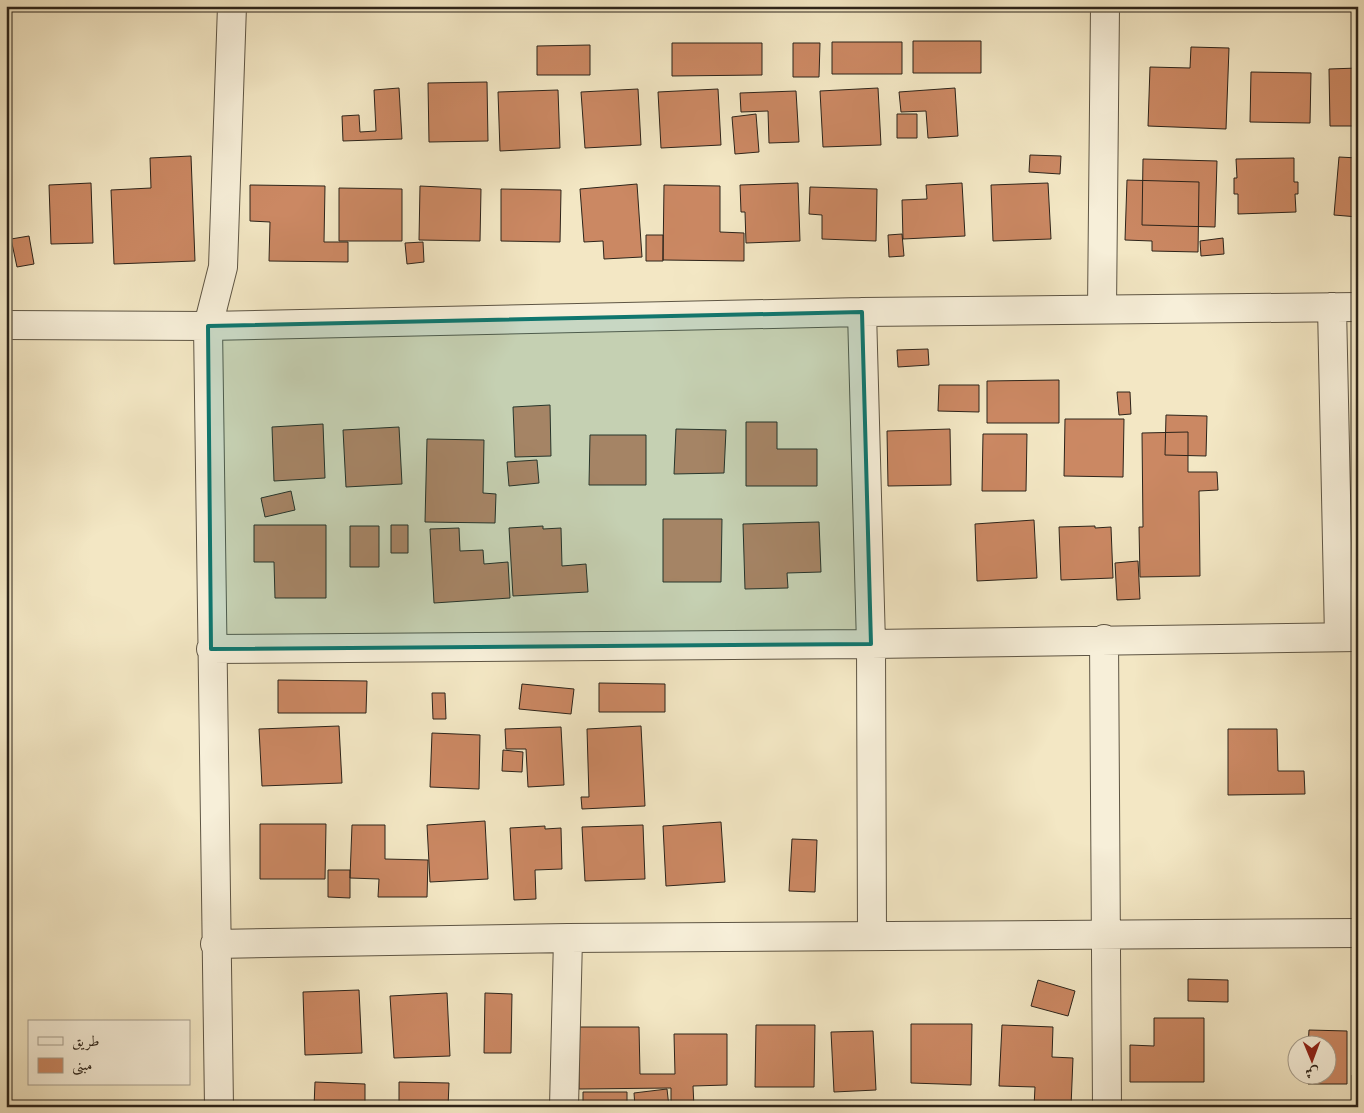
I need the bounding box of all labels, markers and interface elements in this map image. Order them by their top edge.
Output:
legend [28,1020,190,1086]
text: طريق [72,1032,99,1051]
north arrow [1286,1036,1336,1086]
text: مبنى [72,1056,92,1076]
text: ش [1305,1063,1319,1081]

